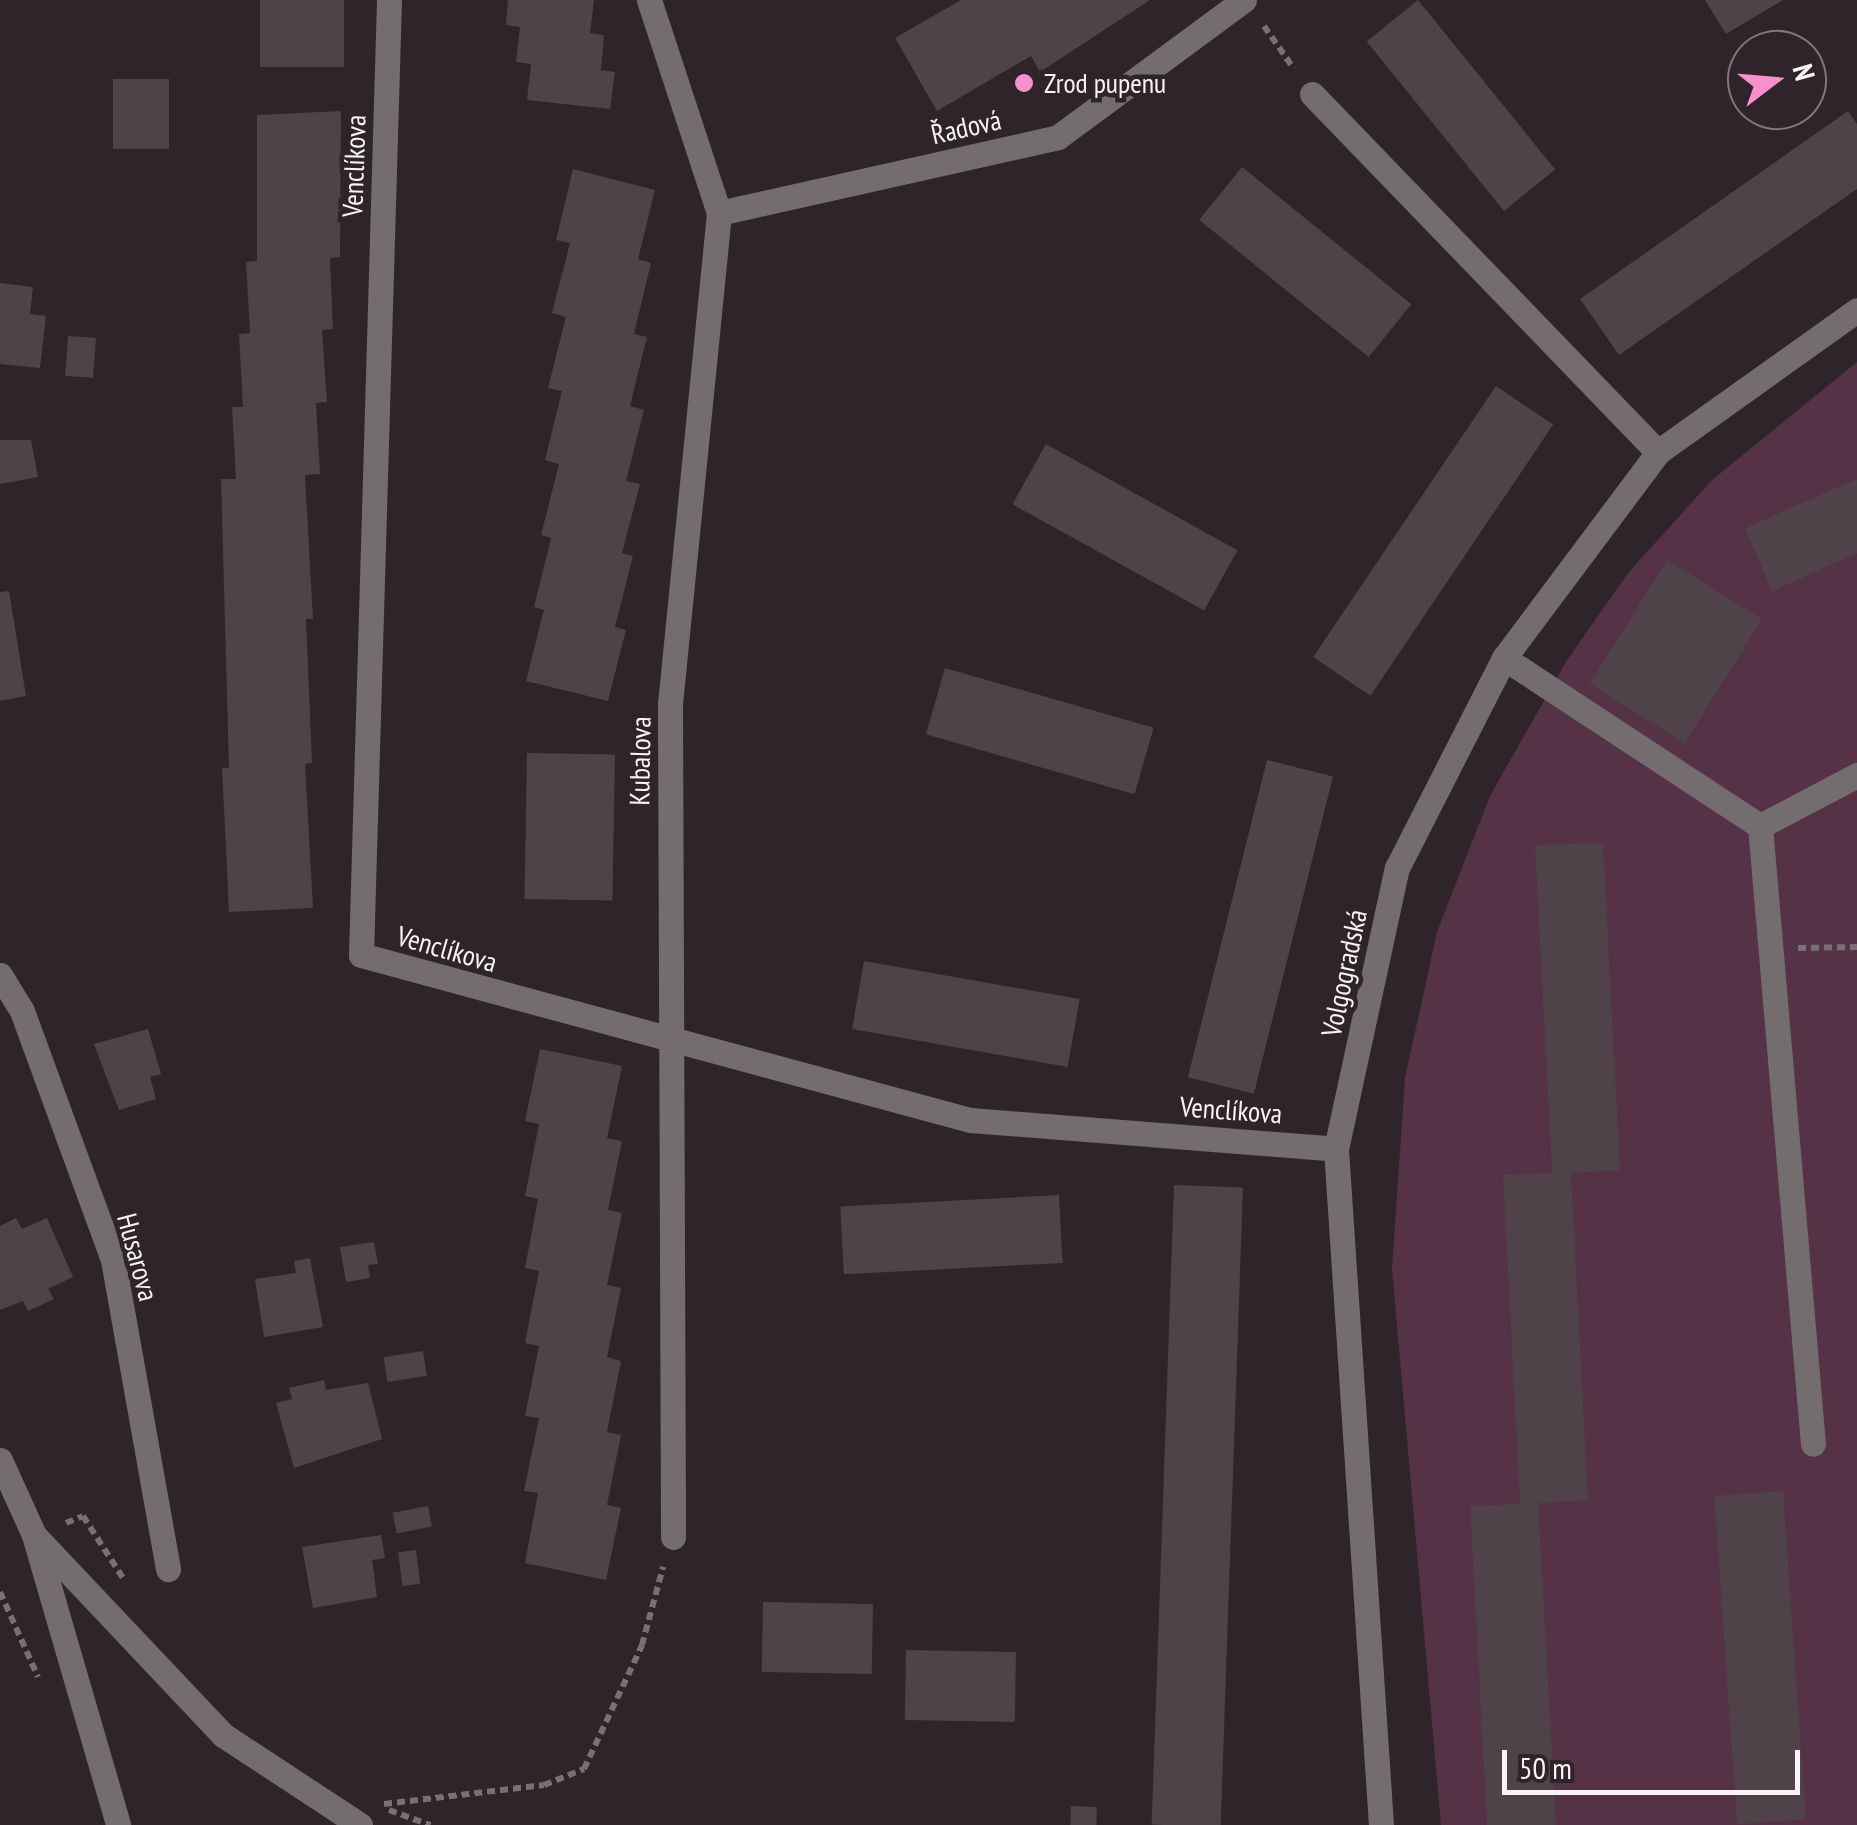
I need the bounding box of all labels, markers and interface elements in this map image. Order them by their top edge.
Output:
north arrow [1727,30,1827,130]
text: N [1785,60,1824,85]
place label: Zrod pupenu [1044,66,1166,100]
marker: Zrod pupenu [1013,72,1035,94]
street label: Řadová [928,103,1004,151]
street label: Venclíkova [335,114,373,218]
street label: Kubalova [622,716,658,806]
street label: Volgogradská [1314,906,1374,1040]
street label: Venclíkova [393,919,501,979]
street label: Venclíkova [1179,1090,1283,1130]
street label: Husarova [110,1209,166,1305]
scale bar [1507,1730,1804,1792]
text: 50 m [1519,1748,1572,1787]

